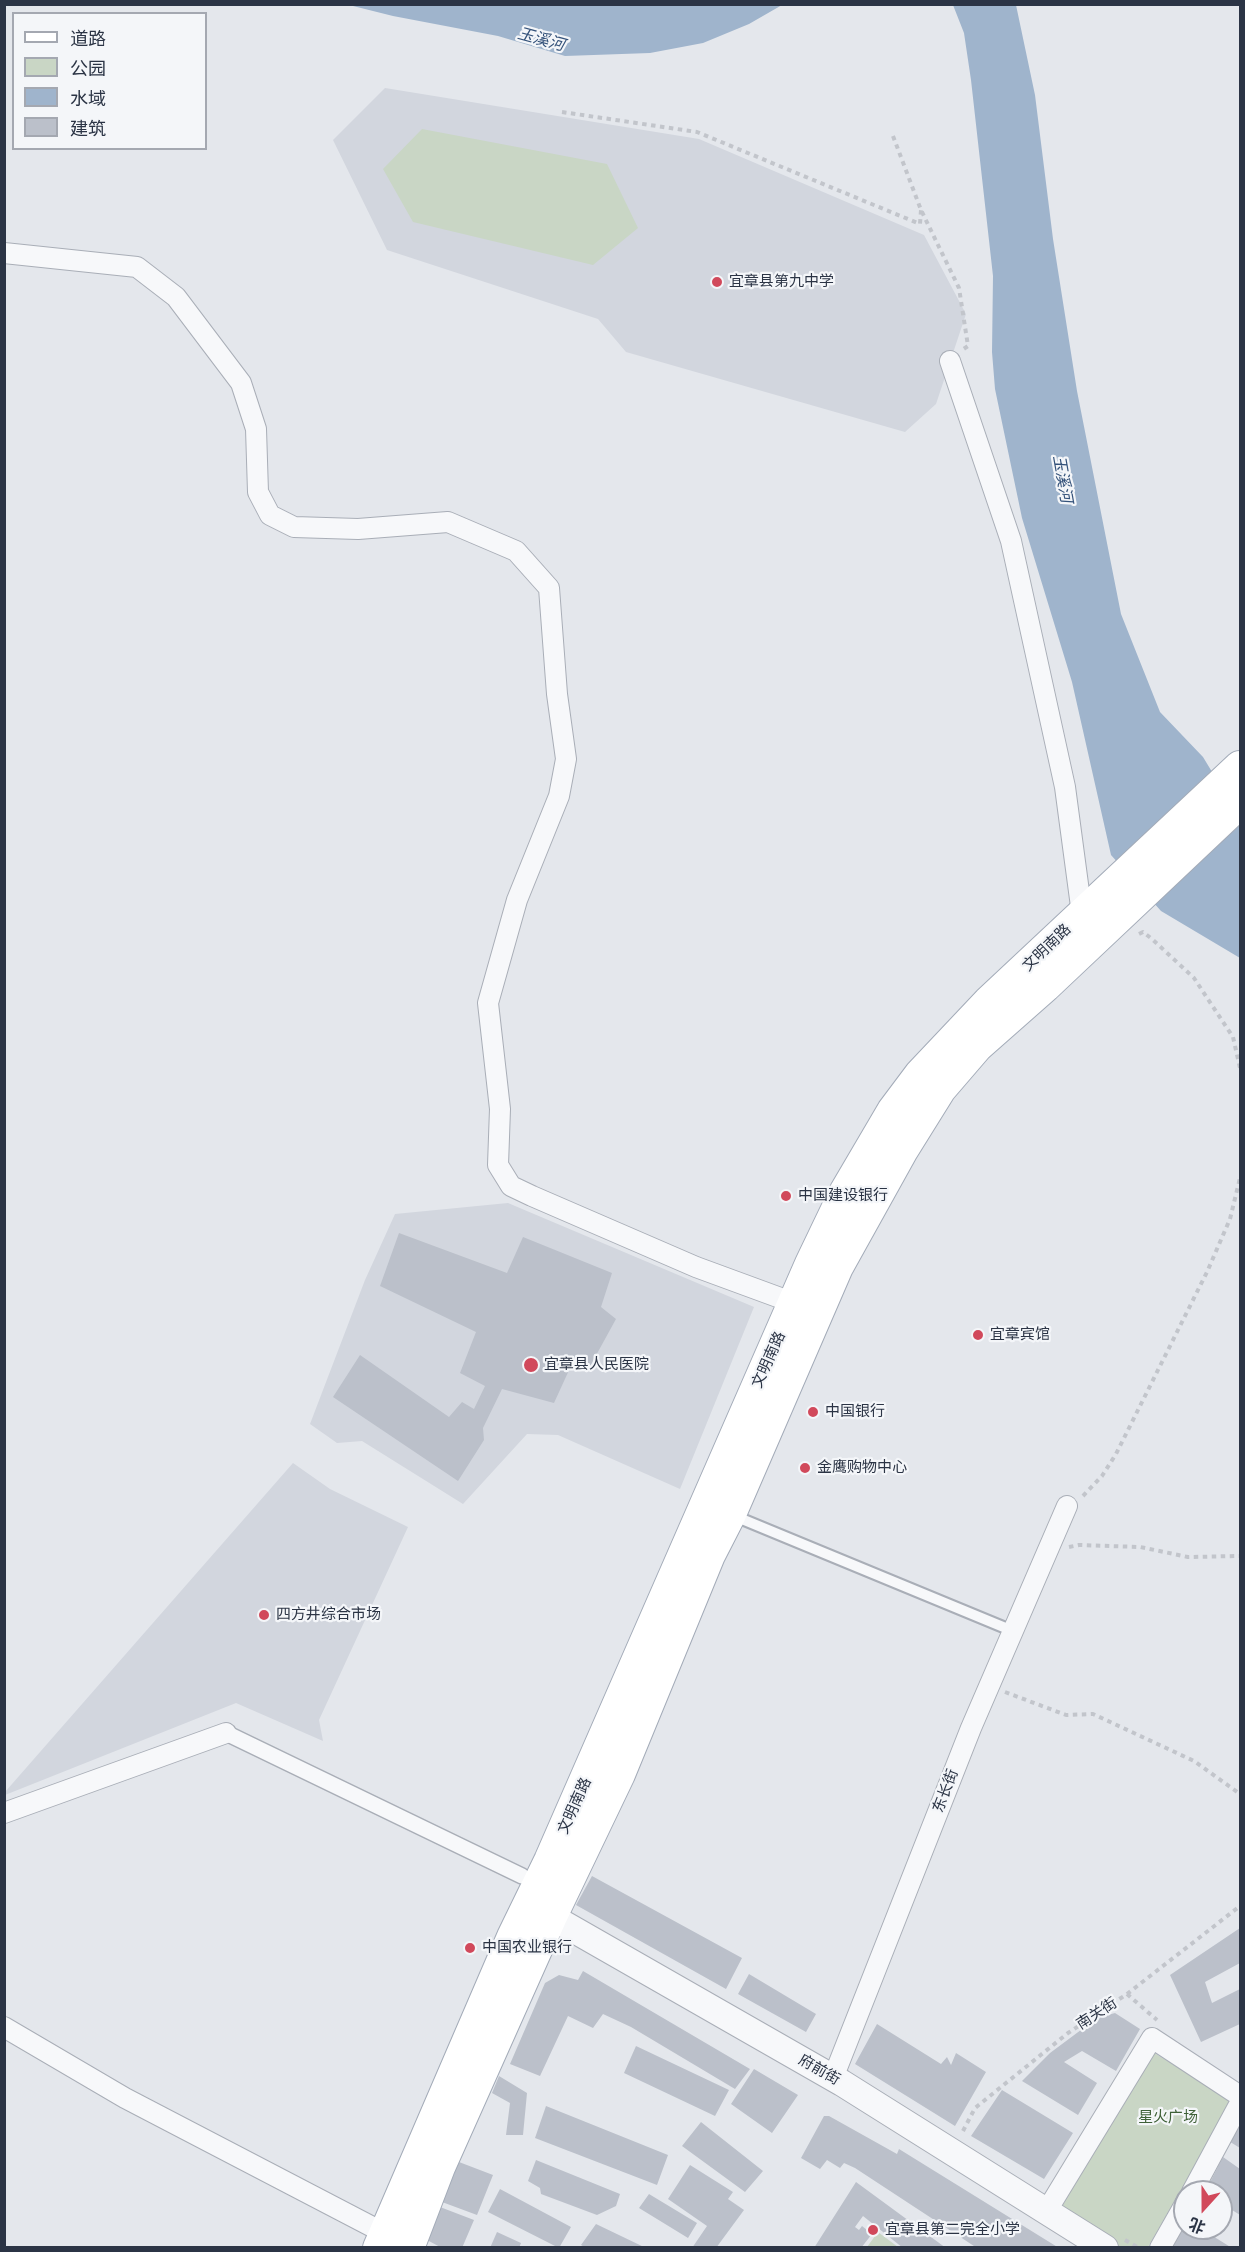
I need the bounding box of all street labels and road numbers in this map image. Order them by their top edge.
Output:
street label: 文明南路 [1019,921,1075,975]
street label: 文明南路 [749,1329,789,1391]
street label: 东长街 [930,1767,962,1815]
street label: 文明南路 [555,1775,595,1837]
street label: 南关街 [1073,1994,1121,2034]
street label: 府前街 [795,2051,843,2089]

